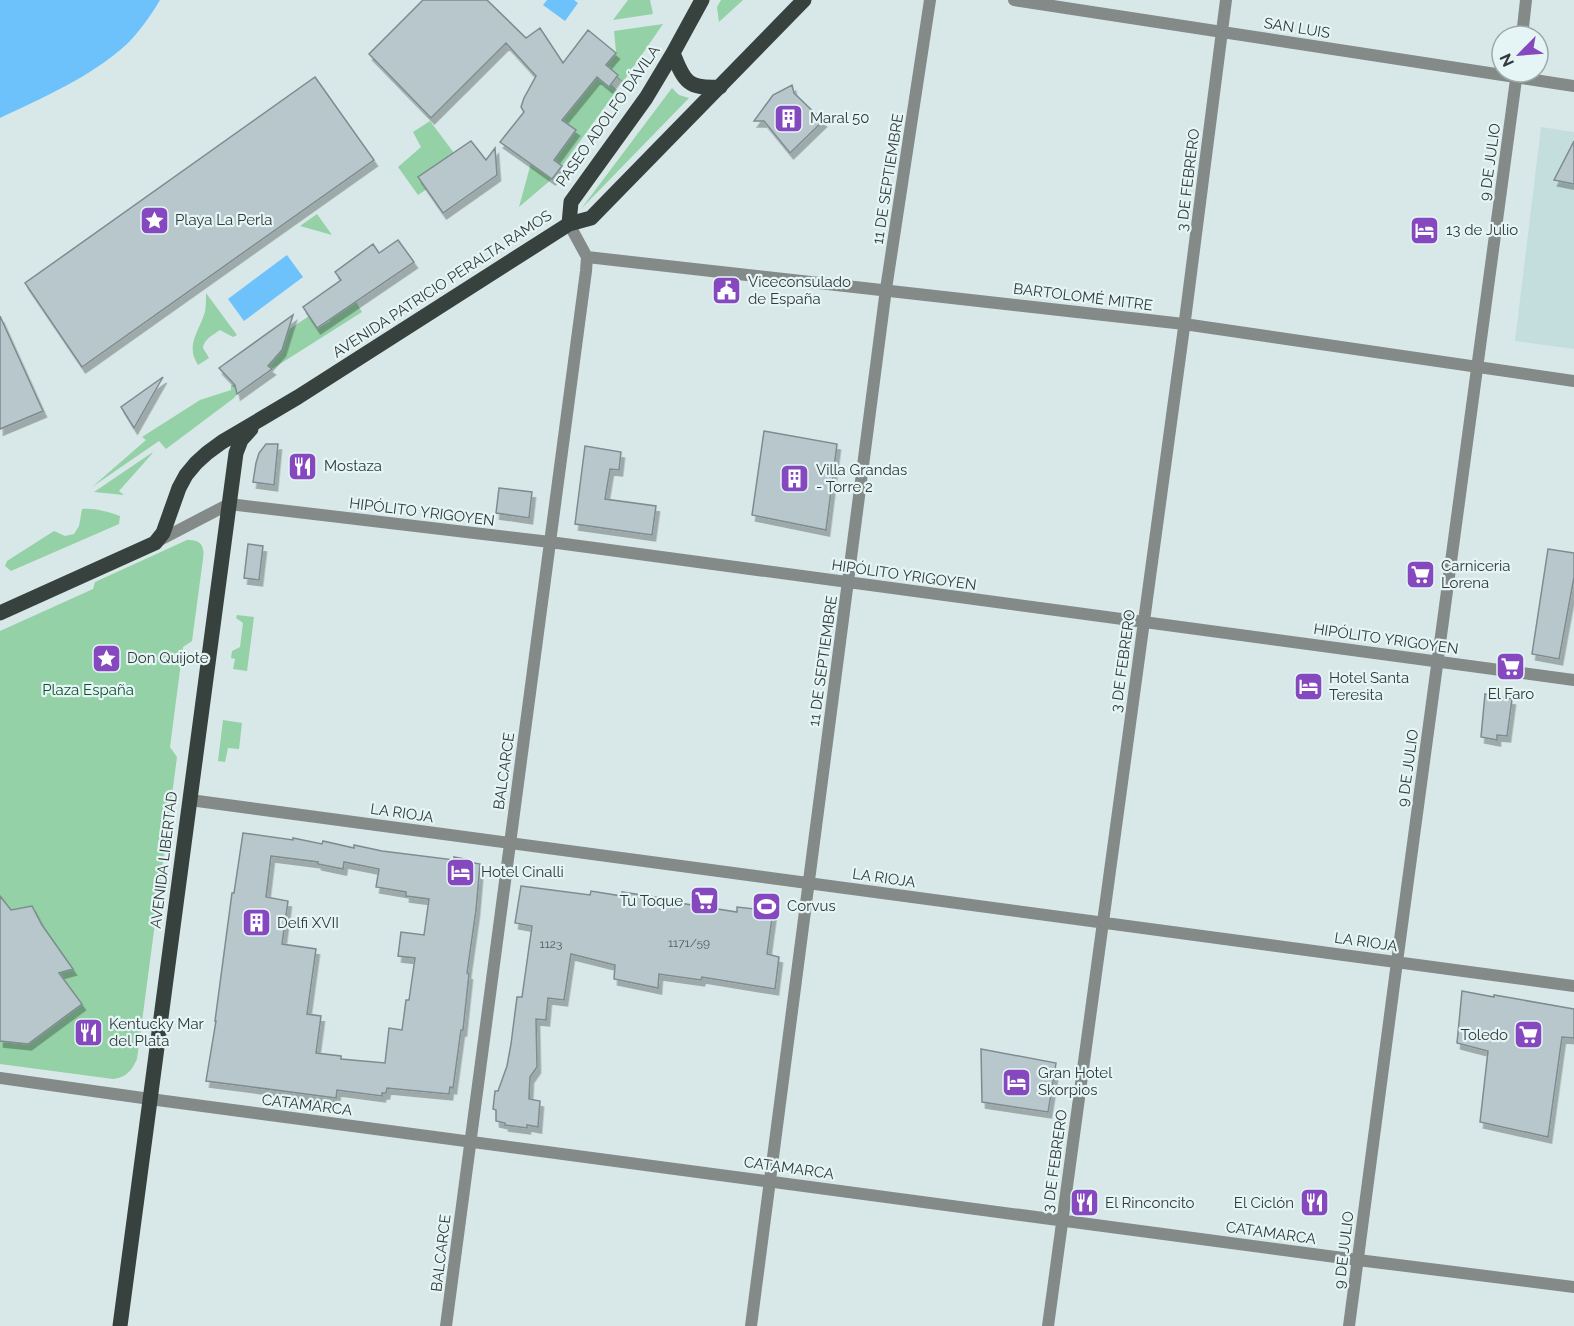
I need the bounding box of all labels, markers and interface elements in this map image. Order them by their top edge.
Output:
street label: SAN LUIS [1263,14,1331,42]
north arrow [1490,24,1550,84]
street label: PASEO ADOLFO DÁVILA [552,42,664,190]
text: N [1496,51,1518,70]
building icon: Maral 50 [773,102,805,134]
place label: Maral 50 [810,109,869,127]
street label: 11 DE SEPTIEMBRE [869,112,907,246]
street label: 9 DE JULIO [1476,122,1504,202]
street label: 3 DE FEBRERO [1173,128,1203,232]
place icon: Playa La Perla [138,204,170,236]
street label: AVENIDA PATRICIO PERALTA RAMOS [329,206,555,362]
place label: Playa La Perla [175,211,273,229]
hotel icon: 13 de Julio [1409,214,1441,246]
place label: 13 de Julio [1446,221,1518,239]
place label: Viceconsulado de España [748,273,851,308]
public building icon: Viceconsulado de España [711,275,743,307]
street label: BARTOLOMÉ MITRE [1012,280,1154,314]
restaurant icon: Mostaza [287,450,319,482]
place label: Mostaza [324,457,382,475]
place label: Villa Grandas - Torre 2 [816,461,907,496]
building icon: Villa Grandas - Torre 2 [779,463,811,495]
street label: HIPÓLITO YRIGOYEN [348,494,496,530]
street label: HIPÓLITO YRIGOYEN [830,556,978,594]
place label: Carniceria Lorena [1441,557,1510,592]
supermarket icon: Carniceria Lorena [1404,559,1436,591]
street label: 11 DE SEPTIEMBRE [805,594,841,728]
street label: 3 DE FEBRERO [1107,609,1139,713]
street label: HIPÓLITO YRIGOYEN [1312,620,1460,658]
place icon: Don Quijote [90,642,122,674]
place label: Don Quijote [127,649,209,667]
supermarket icon: El Faro [1495,651,1527,683]
place label: Hotel Santa Teresita [1329,669,1409,704]
hotel icon: Hotel Santa Teresita [1292,671,1324,703]
park label: Plaza España [42,681,134,699]
place label: El Faro [1488,685,1534,703]
street label: 9 DE JULIO [1394,728,1422,808]
street label: BALCARCE [490,731,518,811]
street label: AVENIDA LIBERTAD [147,790,181,930]
street label: LA RIOJA [369,800,435,826]
hotel icon: Hotel Cinalli [444,856,476,888]
place label: Hotel Cinalli [481,863,564,881]
street label: LA RIOJA [851,865,917,891]
supermarket icon: Tu Toque [688,885,720,917]
sports icon: Corvus [750,890,782,922]
place label: Tu Toque [619,892,683,910]
place label: Corvus [787,897,836,915]
building icon: Delfi XVII [240,907,272,939]
place label: Delfi XVII [277,914,339,932]
street label: LA RIOJA [1333,929,1399,955]
house number: 1171/59 [668,936,710,950]
house number: 1123 [540,937,562,951]
place label: Kentucky Mar del Plata [109,1015,205,1050]
restaurant icon: Kentucky Mar del Plata [72,1017,104,1049]
supermarket icon: Toledo [1513,1019,1545,1051]
place label: Toledo [1460,1026,1508,1044]
place label: Gran Hotel Skorpios [1038,1064,1113,1099]
hotel icon: Gran Hotel Skorpios [1001,1066,1033,1098]
street label: CATAMARCA [261,1091,353,1119]
street label: 3 DE FEBRERO [1039,1109,1071,1213]
street label: CATAMARCA [743,1153,835,1183]
restaurant icon: El Rinconcito [1068,1187,1100,1219]
restaurant icon: El Ciclón [1299,1187,1331,1219]
place label: El Rinconcito [1105,1194,1195,1212]
place label: El Ciclón [1234,1194,1294,1212]
street label: 9 DE JULIO [1330,1210,1358,1290]
street label: BALCARCE [427,1213,455,1293]
street label: CATAMARCA [1225,1218,1317,1248]

